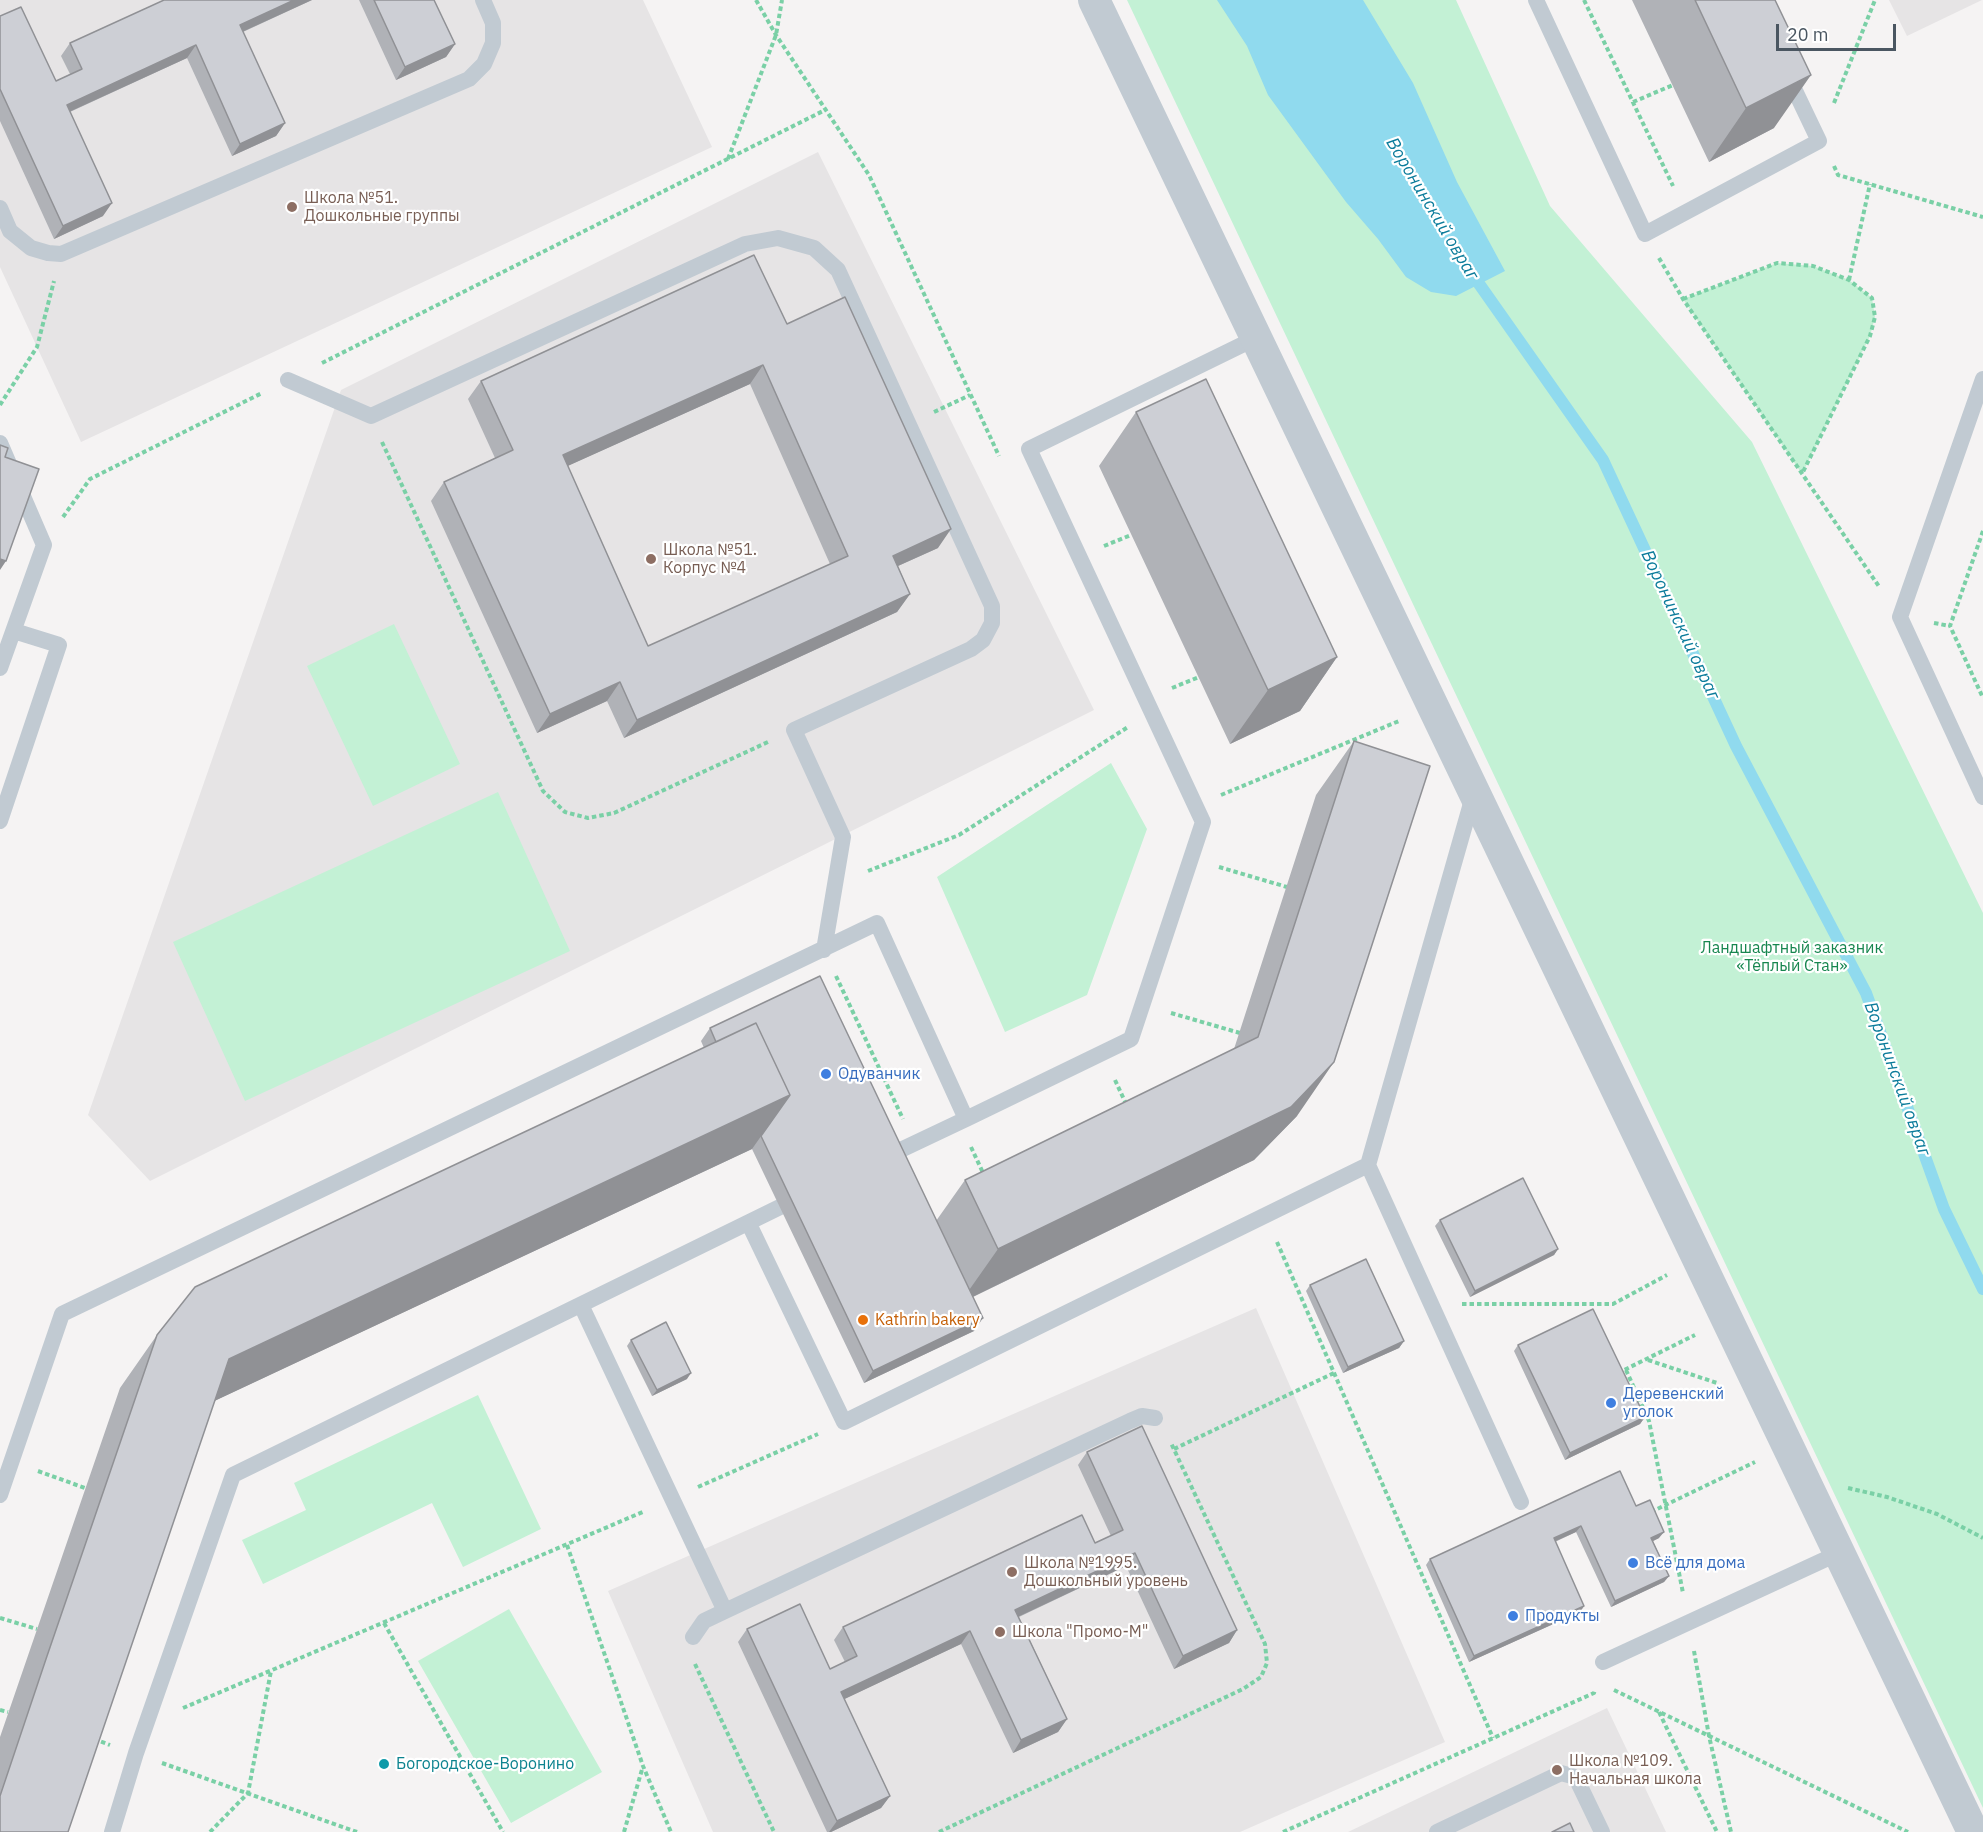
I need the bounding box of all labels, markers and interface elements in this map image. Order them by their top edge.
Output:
scale bar [1779,12,1899,50]
text: 20 m [1787,23,1829,46]
water label: Воронинский овраг [1381,134,1483,284]
place label: Школа №51. Дошкольные группы [304,188,460,226]
marker: Школа №51. Дошкольные группы [285,200,299,214]
place label: Школа №51. Корпус №4 [663,540,757,578]
water label: Воронинский овраг [1636,547,1724,703]
marker: Школа №51. Корпус №4 [644,552,658,566]
park label: Ландшафтный заказник «Тёплый Стан» [1701,938,1883,976]
water label: Воронинский овраг [1859,999,1935,1159]
place label: Одуванчик [838,1064,920,1084]
marker: Одуванчик [819,1067,833,1081]
place label: Kathrin bakery [875,1310,980,1330]
marker: Kathrin bakery [856,1313,870,1327]
place label: Деревенский уголок [1623,1384,1724,1422]
marker: Деревенский уголок [1604,1396,1618,1410]
place label: Школа №1995. Дошкольный уровень [1024,1553,1188,1591]
place label: Всё для дома [1645,1553,1745,1573]
marker: Всё для дома [1626,1556,1640,1570]
marker: Школа №1995. Дошкольный уровень [1005,1565,1019,1579]
place label: Продукты [1525,1606,1600,1626]
marker: Продукты [1506,1609,1520,1623]
place label: Школа "Промо-М" [1012,1622,1148,1642]
marker: Школа "Промо-М" [993,1625,1007,1639]
place label: Школа №109. Начальная школа [1569,1751,1701,1789]
place label: Богородское-Воронино [396,1754,574,1774]
marker: Богородское-Воронино [377,1757,391,1771]
marker: Школа №109. Начальная школа [1550,1763,1564,1777]

